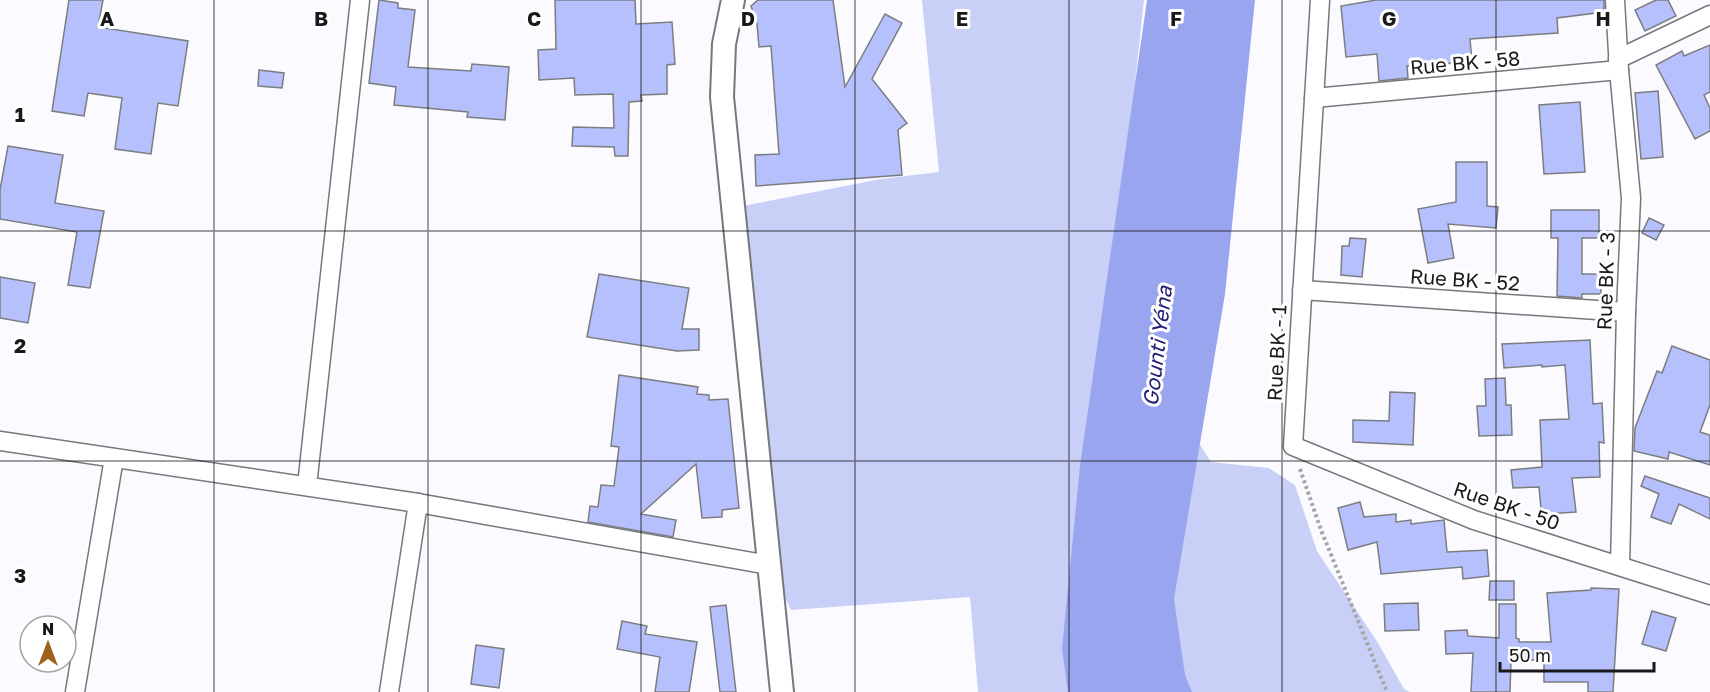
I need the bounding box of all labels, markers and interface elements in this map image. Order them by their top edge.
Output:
text: A [100,6,114,30]
text: B [314,6,328,30]
text: C [527,6,541,30]
text: D [741,6,755,30]
text: E [956,6,968,30]
text: F [1170,6,1182,30]
text: G [1382,6,1396,30]
text: H [1595,6,1611,30]
street label: Rue BK - 58 [1409,45,1521,79]
text: 1 [15,102,25,126]
street label: Rue BK - 3 [1591,231,1619,331]
street label: Rue BK - 52 [1409,263,1521,295]
water label: Gounti Yéna [1137,283,1177,408]
street label: Rue BK - 1 [1261,304,1291,402]
text: 2 [14,333,26,357]
street label: Rue BK - 50 [1451,476,1563,534]
text: 3 [14,563,26,587]
north arrow [18,614,78,674]
text: N [42,619,54,639]
scale bar [1500,635,1654,673]
text: 50 m [1509,644,1551,666]

